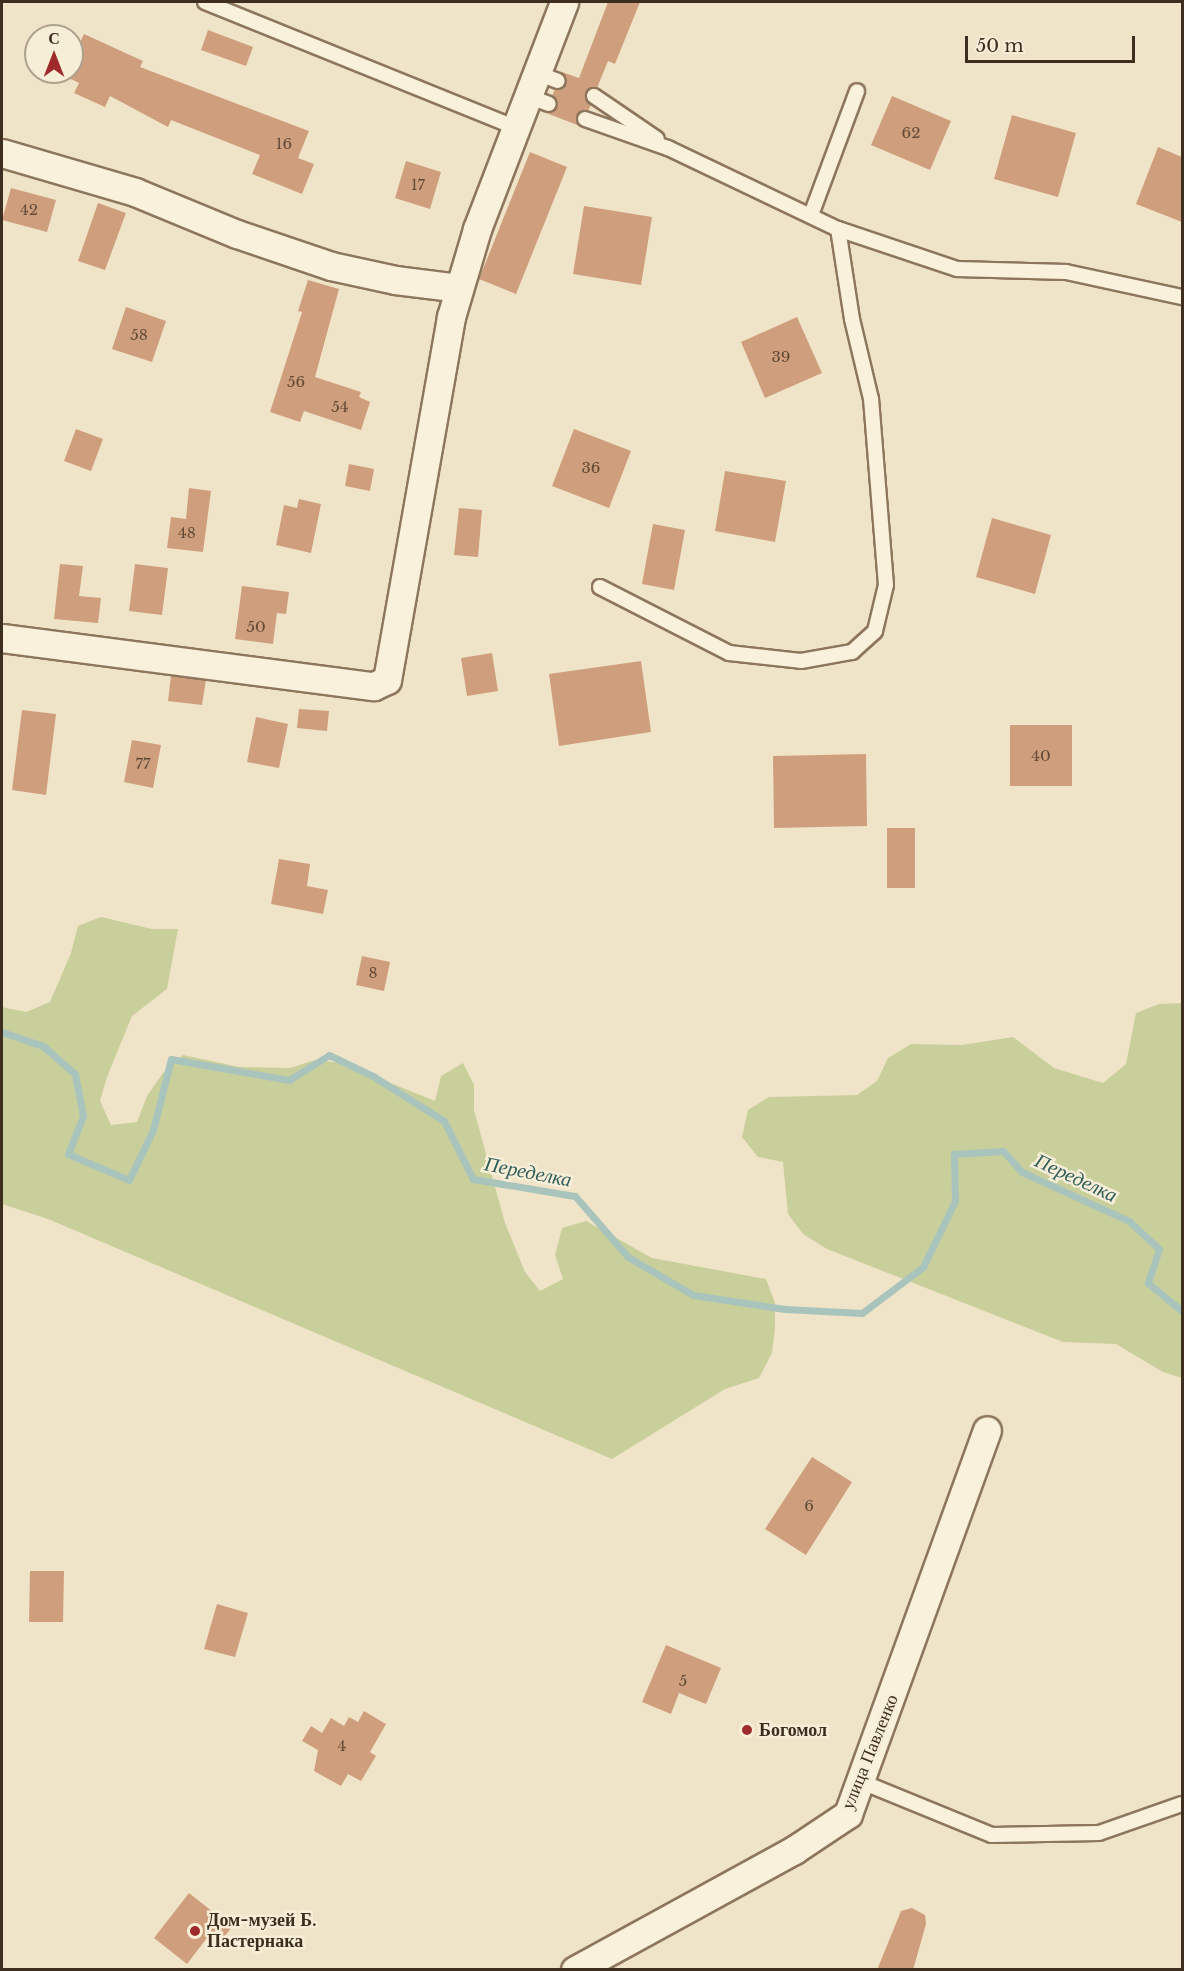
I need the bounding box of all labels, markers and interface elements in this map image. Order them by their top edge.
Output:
north arrow [24,24,84,84]
scale bar [968,24,1138,62]
text: С [48,28,60,48]
text: 50 m [976,35,1024,57]
house number: 62 [902,124,920,142]
house number: 16 [276,135,292,153]
house number: 17 [411,176,425,194]
house number: 42 [20,201,38,219]
house number: 58 [130,326,148,344]
house number: 39 [772,348,790,366]
house number: 56 [287,373,305,391]
house number: 54 [331,398,349,416]
house number: 36 [582,459,600,477]
house number: 48 [178,524,196,542]
house number: 50 [246,618,266,636]
house number: 40 [1031,747,1051,765]
house number: 77 [135,755,151,773]
house number: 8 [368,964,378,982]
water label: Переделка [1031,1149,1121,1207]
water label: Переделка [483,1152,573,1192]
house number: 6 [804,1497,814,1515]
house number: 5 [679,1672,687,1690]
street label: улица Павленко [837,1691,903,1813]
place label: Богомол [759,1719,827,1741]
marker: Богомол [740,1723,754,1737]
house number: 4 [338,1737,346,1755]
place label: Дом-музей Б. Пастернака [207,1910,317,1952]
marker: Дом-музей Б. Пастернака [188,1924,202,1938]

